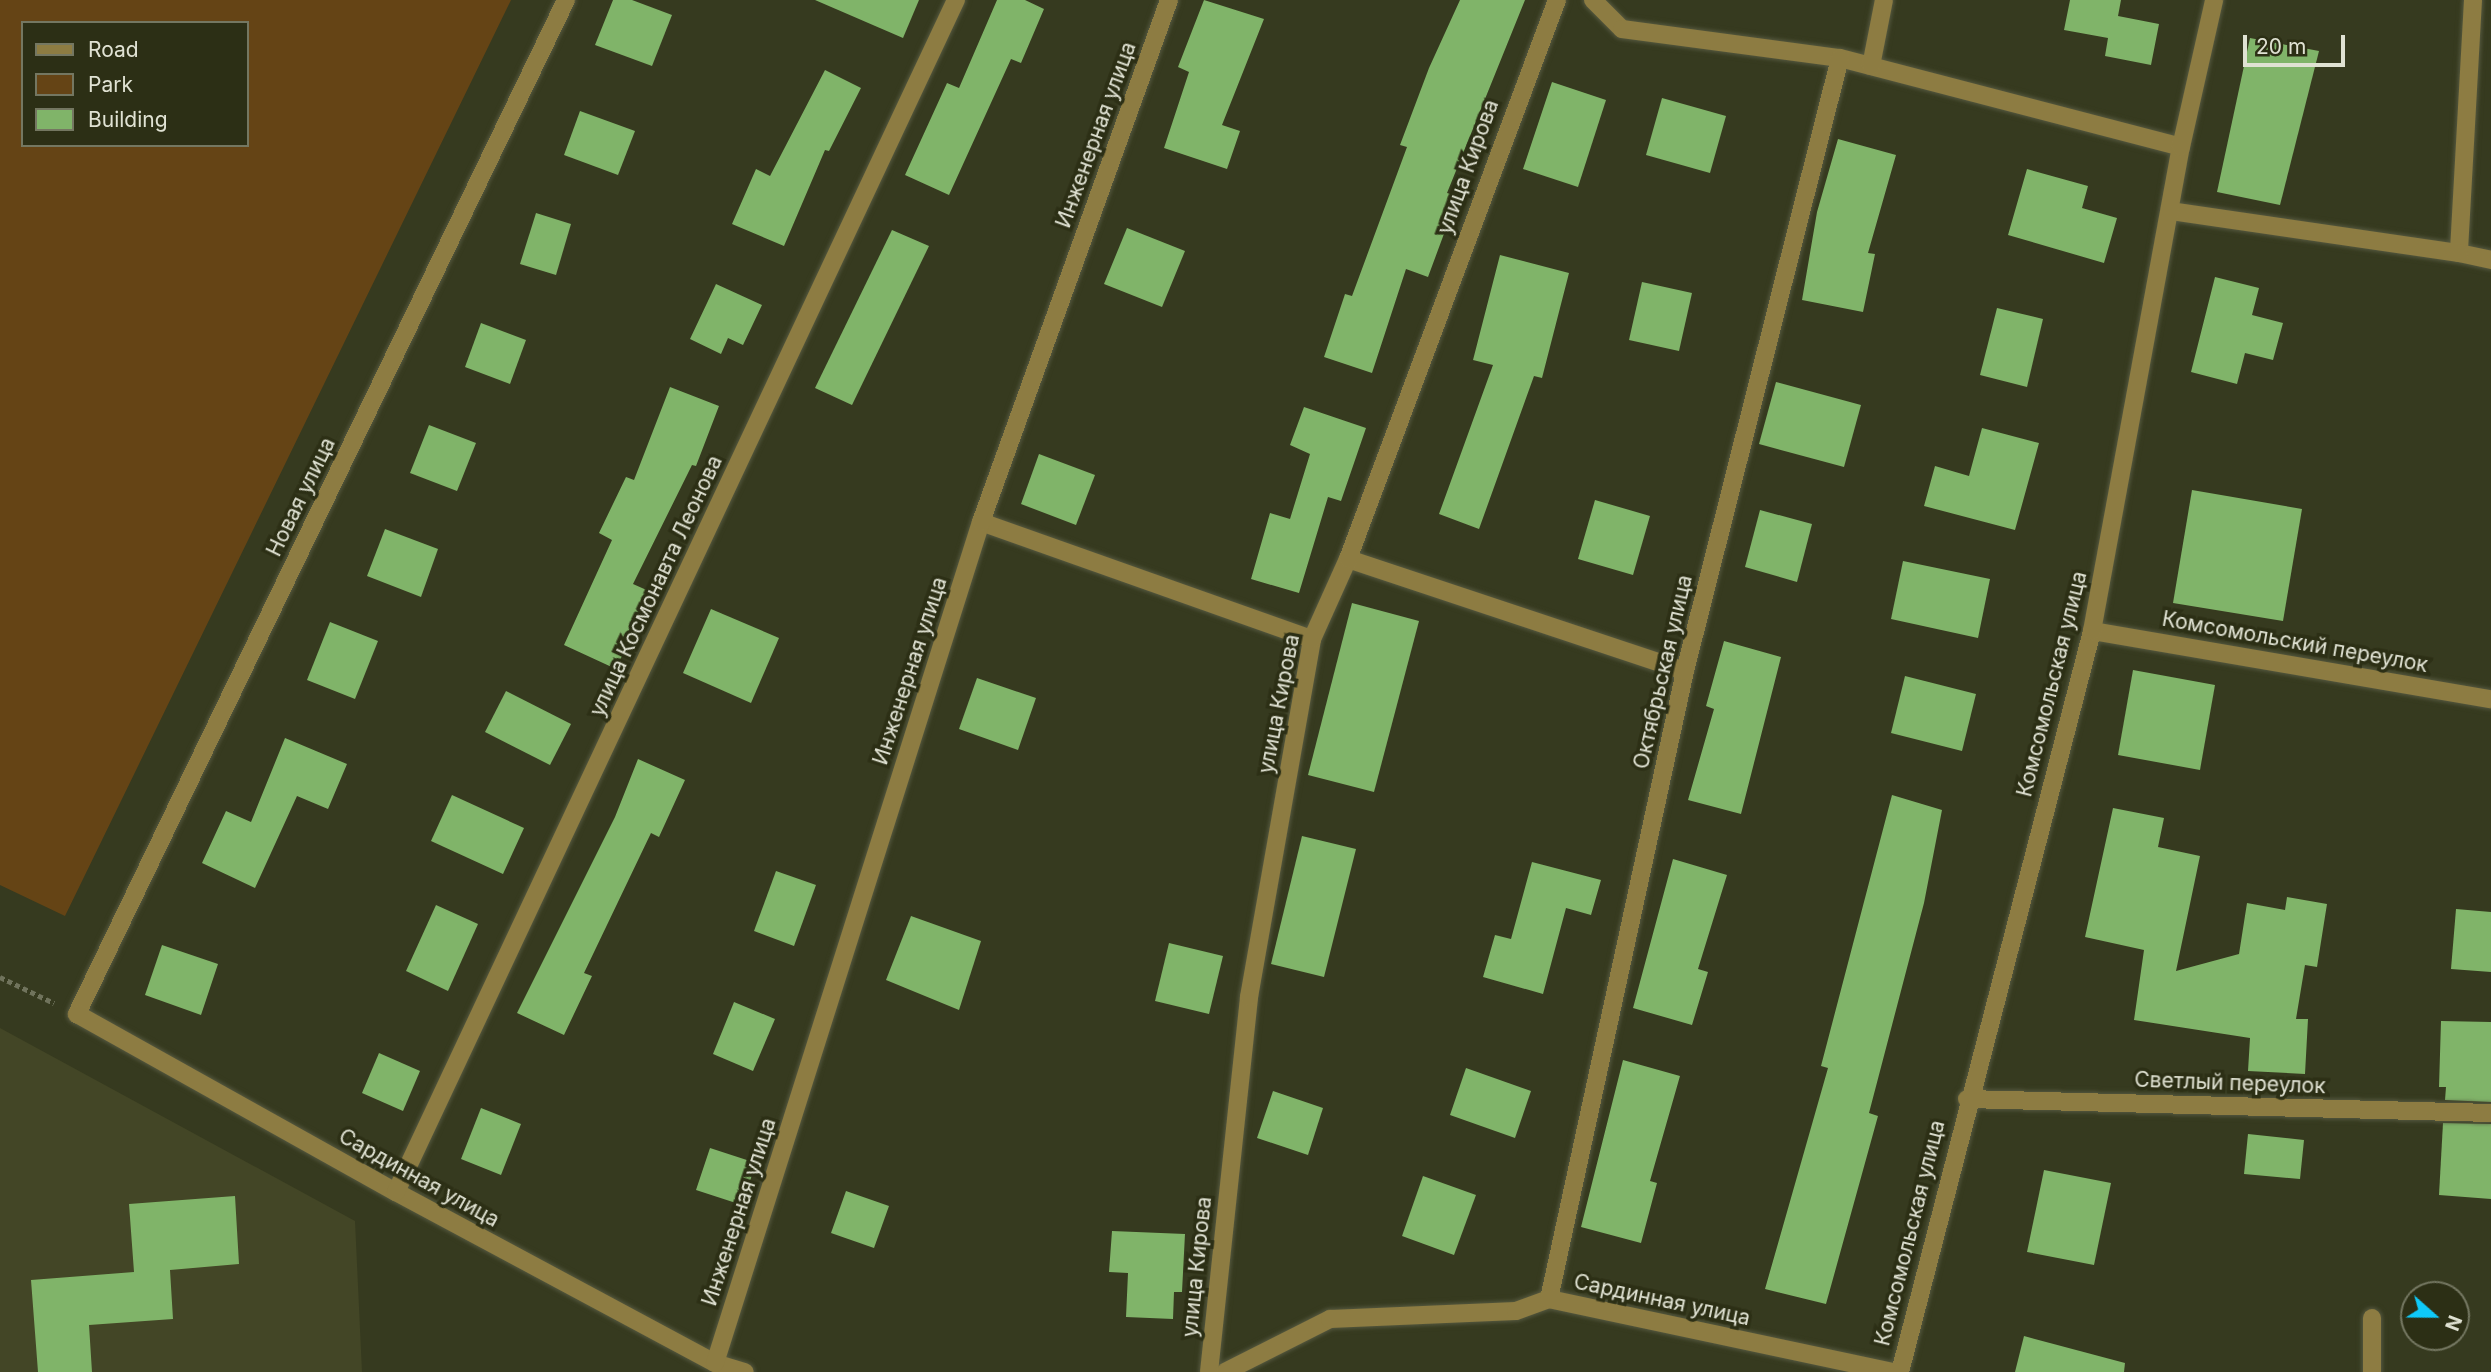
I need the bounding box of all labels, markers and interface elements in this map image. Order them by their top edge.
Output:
legend [21,21,248,147]
scale bar [2246,21,2348,65]
text: 20 m [2256,34,2306,59]
text: Road [88,37,139,62]
street label: Инженерная улица [1051,39,1141,231]
text: Park [88,72,133,97]
street label: улица Кирова [1432,96,1504,238]
text: Building [88,107,168,132]
street label: Новая улица [261,433,341,561]
street label: улица Космонавта Леонова [584,452,728,720]
street label: Комсомольская улица [2012,569,2092,799]
street label: Октябрьская улица [1628,573,1698,771]
street label: Инженерная улица [868,574,952,768]
street label: Комсомольский переулок [2160,606,2430,678]
street label: улица Кирова [1253,632,1305,776]
street label: Светлый переулок [2134,1067,2326,1099]
street label: Инженерная улица [697,1115,781,1309]
street label: Комсомольская улица [1870,1118,1950,1348]
street label: Сардинная улица [334,1123,504,1233]
street label: улица Кирова [1177,1195,1217,1339]
street label: Сардинная улица [1572,1269,1752,1331]
north arrow [2400,1281,2470,1351]
text: N [2440,1312,2467,1334]

